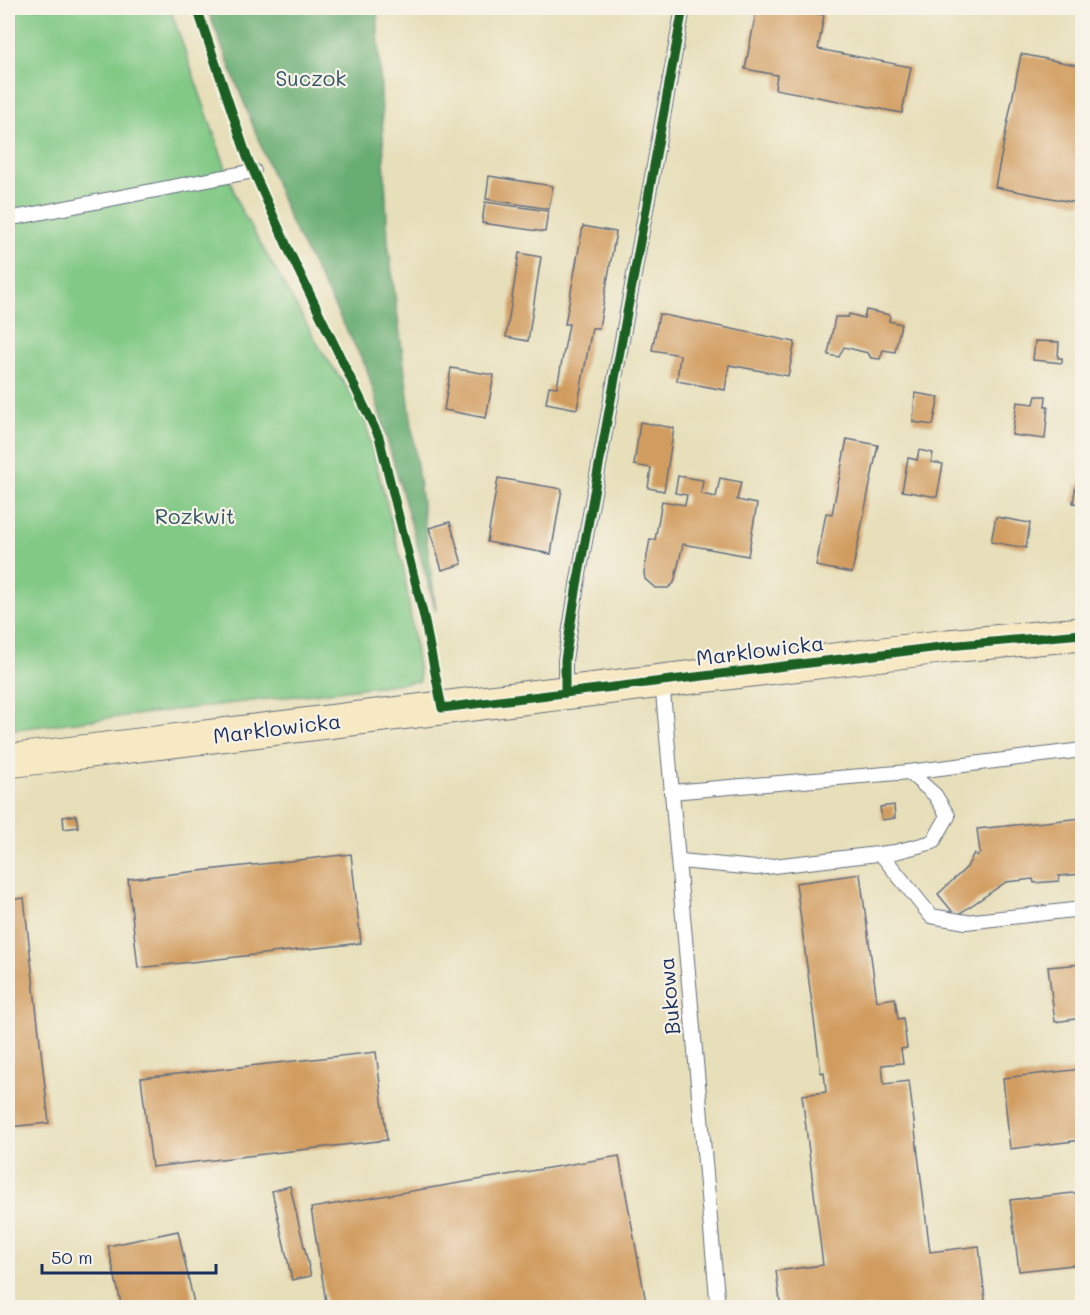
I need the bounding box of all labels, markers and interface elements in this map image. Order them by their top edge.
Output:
park label: Suczok [276,64,346,91]
park label: Rozkwit [155,502,235,529]
street label: Marklowicka [694,628,825,671]
street label: Marklowicka [211,706,342,749]
street label: Bukowa [652,956,685,1036]
scale bar [42,1237,216,1275]
text: 50 m [51,1245,93,1269]

